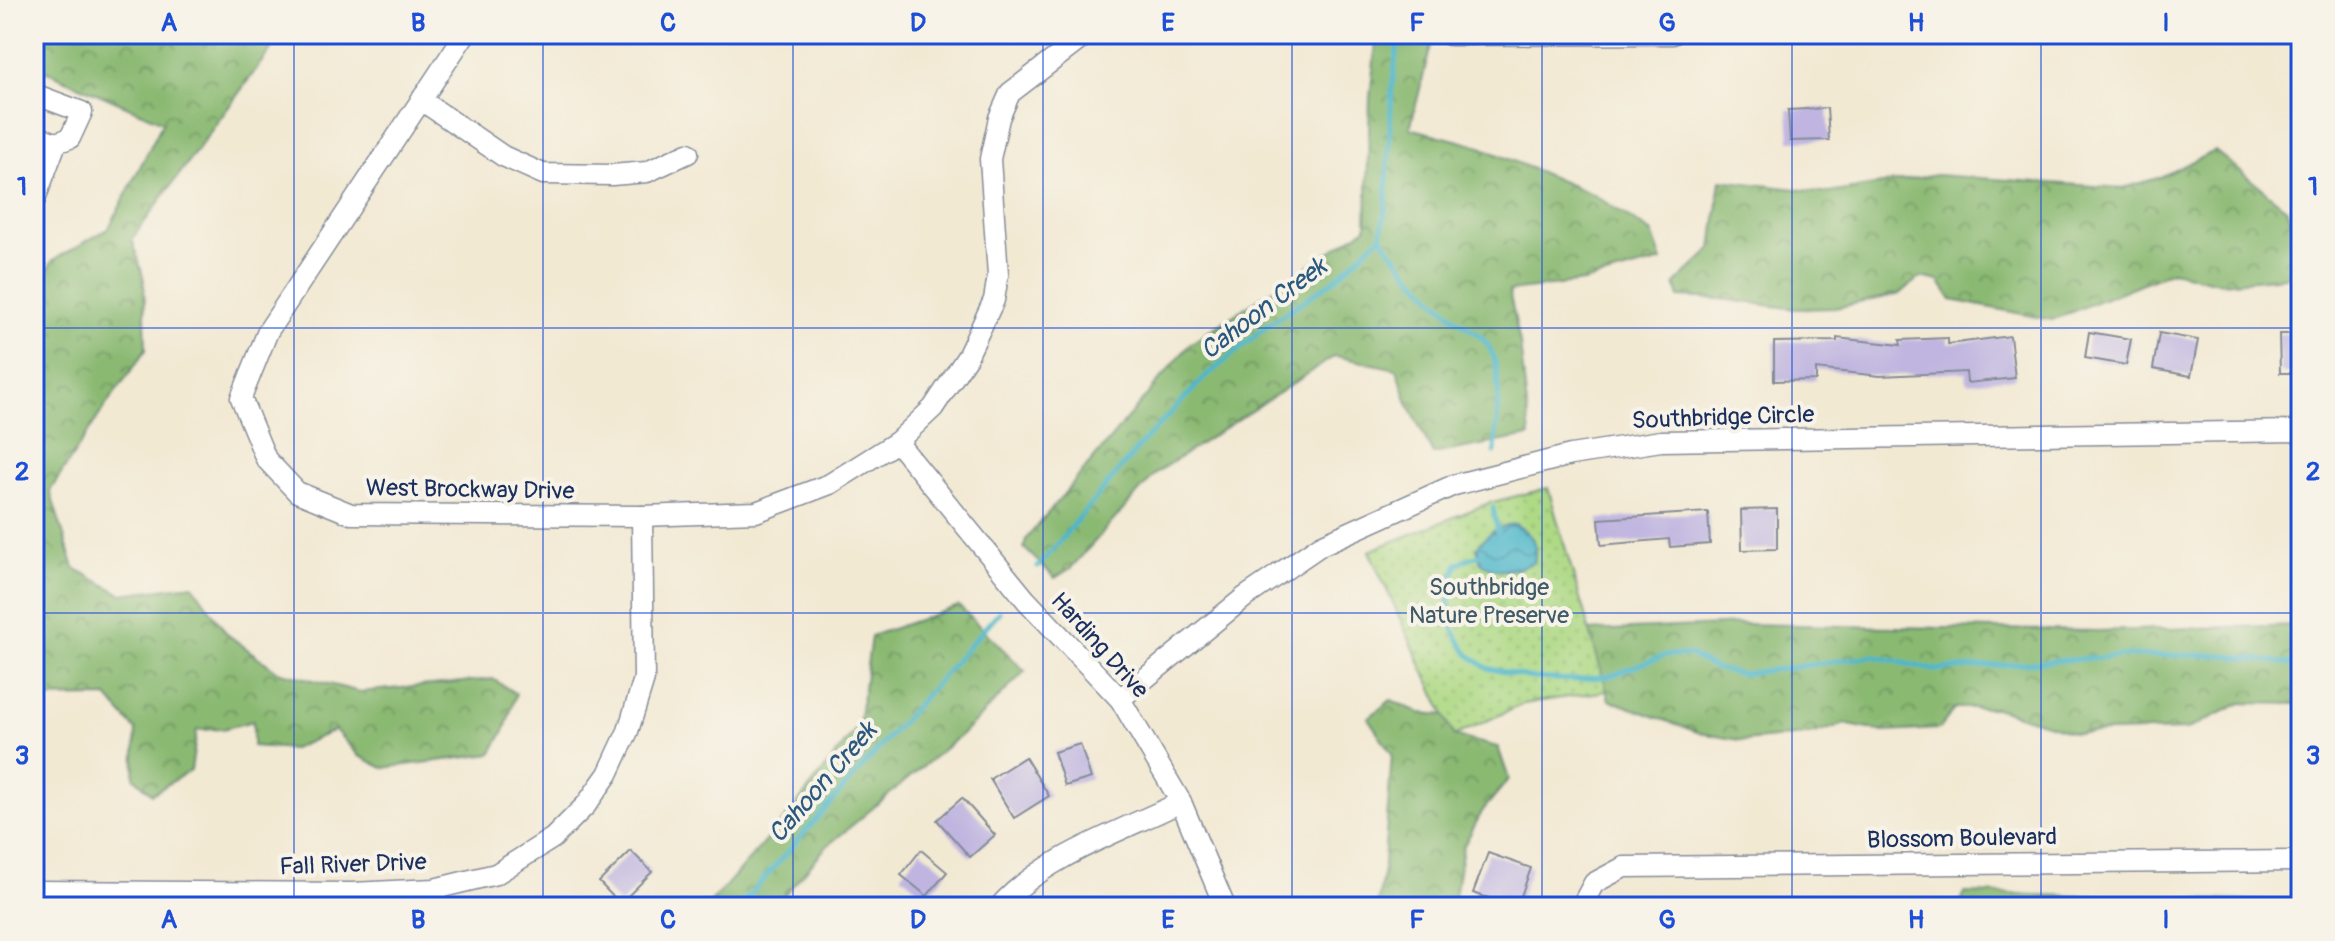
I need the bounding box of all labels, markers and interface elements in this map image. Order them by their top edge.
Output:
text: A [161,7,178,39]
text: B [411,7,425,39]
text: C [660,7,676,39]
text: D [910,7,926,39]
text: E [1161,7,1175,39]
text: F [1409,7,1425,39]
text: G [1658,7,1676,39]
text: H [1908,7,1924,39]
text: I [2162,7,2170,39]
text: 1 [17,171,27,203]
text: 1 [2308,171,2318,203]
water label: Cahoon Creek [1194,250,1335,367]
street label: Southbridge Circle [1631,400,1815,435]
text: 2 [15,456,29,488]
text: 2 [2306,456,2320,488]
street label: West Brockway Drive [365,473,575,506]
park label: Southbridge Nature Preserve [1409,573,1569,630]
street label: Harding Drive [1045,586,1155,704]
water label: Cahoon Creek [762,714,885,850]
text: 3 [15,740,29,772]
text: 3 [2306,740,2320,772]
street label: Blossom Boulevard [1867,822,2057,855]
street label: Fall River Drive [279,847,427,882]
text: A [161,904,178,936]
text: B [411,904,425,936]
text: C [660,904,676,936]
text: D [910,904,926,936]
text: E [1161,904,1175,936]
text: F [1409,904,1425,936]
text: G [1658,904,1676,936]
text: H [1908,904,1924,936]
text: I [2162,904,2170,936]

